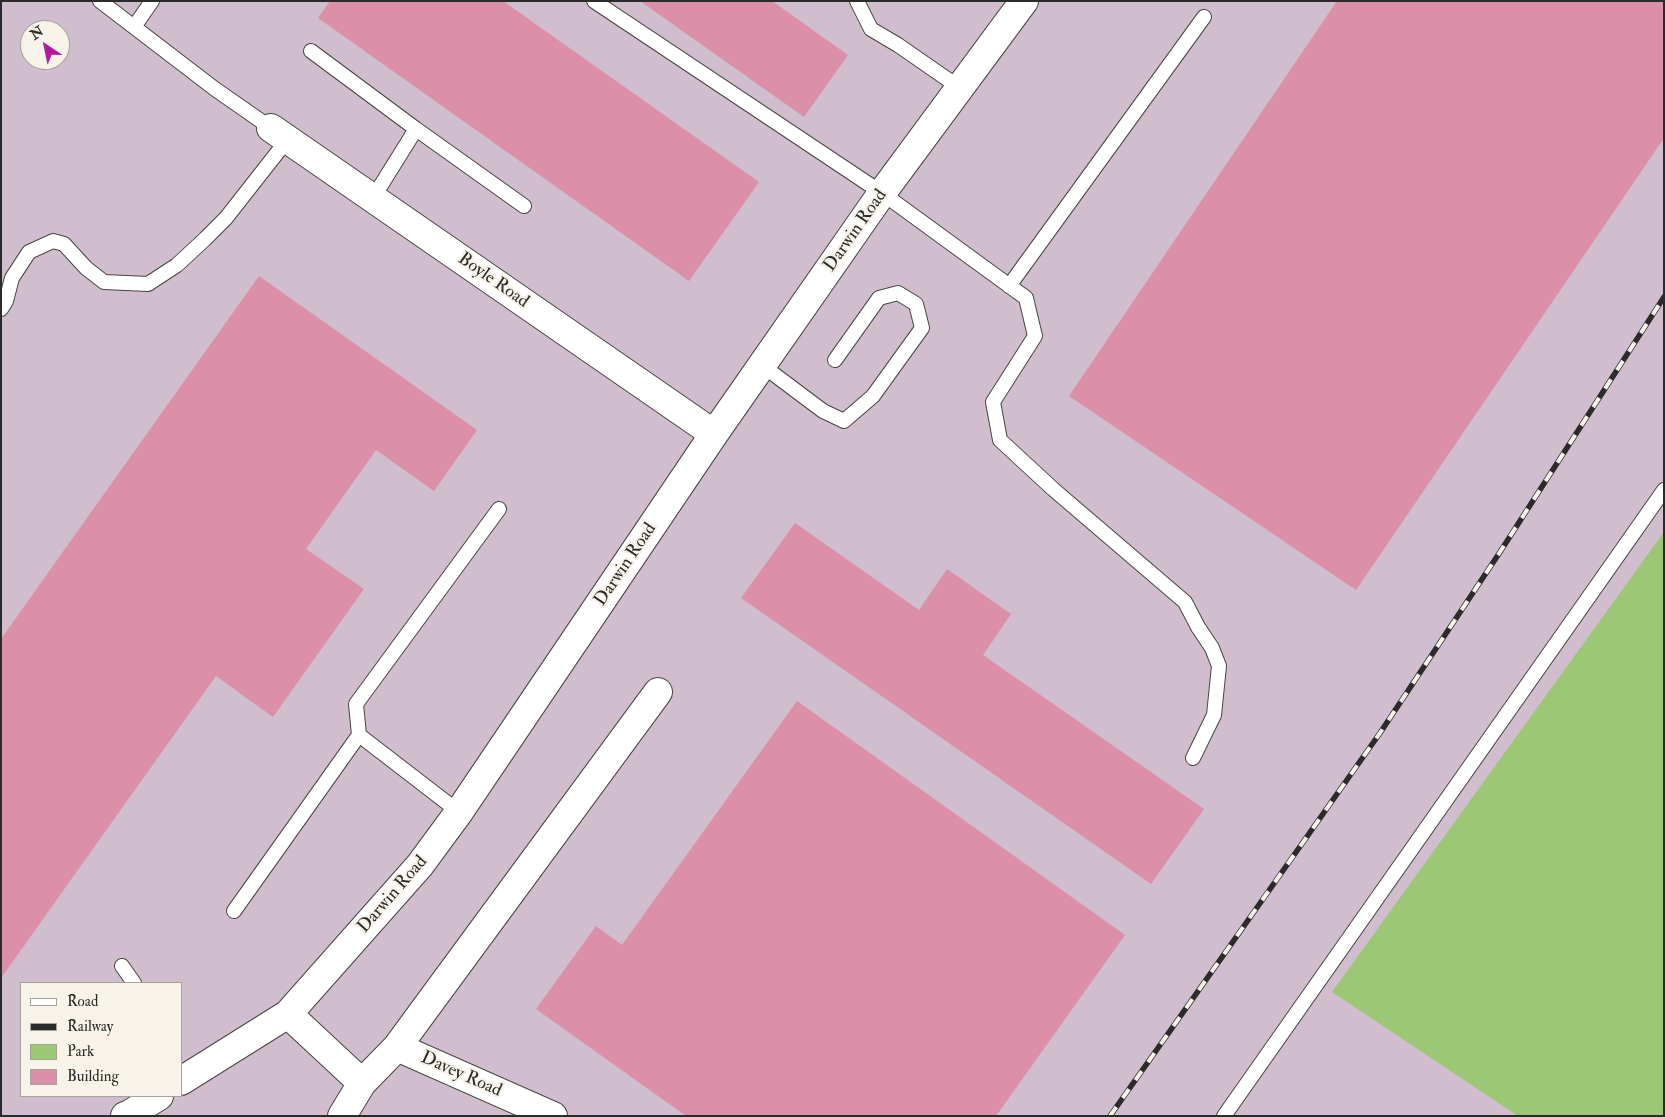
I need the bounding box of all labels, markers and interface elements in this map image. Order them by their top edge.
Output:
north arrow [20,20,70,70]
text: N [27,22,47,44]
street label: Darwin Road [820,186,892,276]
street label: Boyle Road [453,249,533,313]
street label: Darwin Road [590,519,662,611]
street label: Darwin Road [354,852,432,938]
legend [20,982,182,1097]
text: Road [67,992,98,1011]
text: Railway [67,1017,113,1036]
text: Park [67,1042,94,1061]
street label: Davey Road [417,1048,505,1102]
text: Building [67,1067,119,1086]

